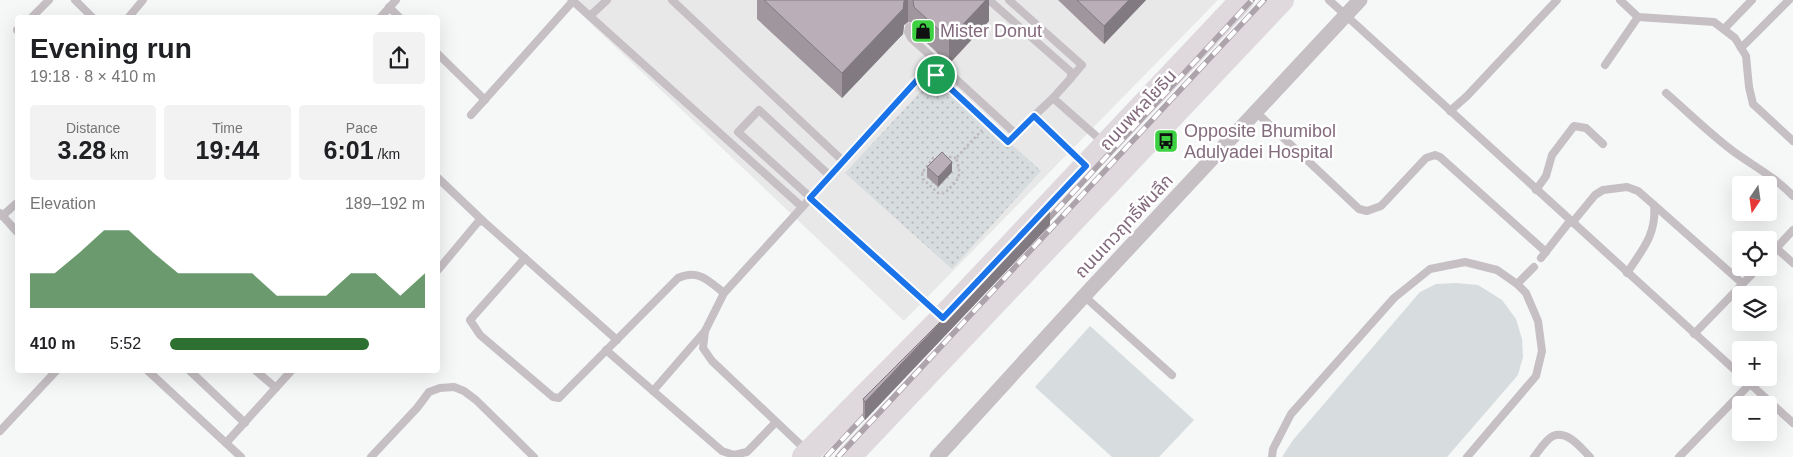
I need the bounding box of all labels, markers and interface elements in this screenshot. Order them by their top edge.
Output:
shop icon: Mister Donut [910,18,936,44]
place label: Mister Donut [940,21,1042,41]
button: share [373,32,425,84]
text: Evening run [30,33,192,64]
pin [915,54,957,96]
icon: arrive [922,61,950,89]
street label: ถนนพหลโยธิน [1096,66,1180,154]
text: 19:18 · 8 × 410 m [30,68,156,85]
text: Distance [66,120,120,136]
text: Time [212,120,243,136]
text: Pace [346,120,378,136]
place label: Opposite Bhumibol Adulyadei Hospital [1184,121,1336,162]
bus stop icon: Opposite Bhumibol Adulyadei Hospital [1153,128,1179,154]
text: 3.28 [58,136,106,164]
text: 19:44 [196,136,259,164]
text: 6:01 [324,136,374,164]
text: km [106,146,129,162]
text: /km [374,146,400,162]
street label: ถนนเทวฤทธิ์พันลึก [1070,169,1177,282]
north arrow [1732,176,1778,221]
map controls [1732,176,1777,441]
text: Elevation [30,195,96,212]
text: 189–192 m [345,195,425,212]
button: locate [1732,231,1777,276]
button: layers [1732,286,1777,331]
text: 410 m [30,335,75,352]
text: 5:52 [110,335,141,352]
button: + [1732,341,1777,386]
button: − [1732,396,1777,441]

